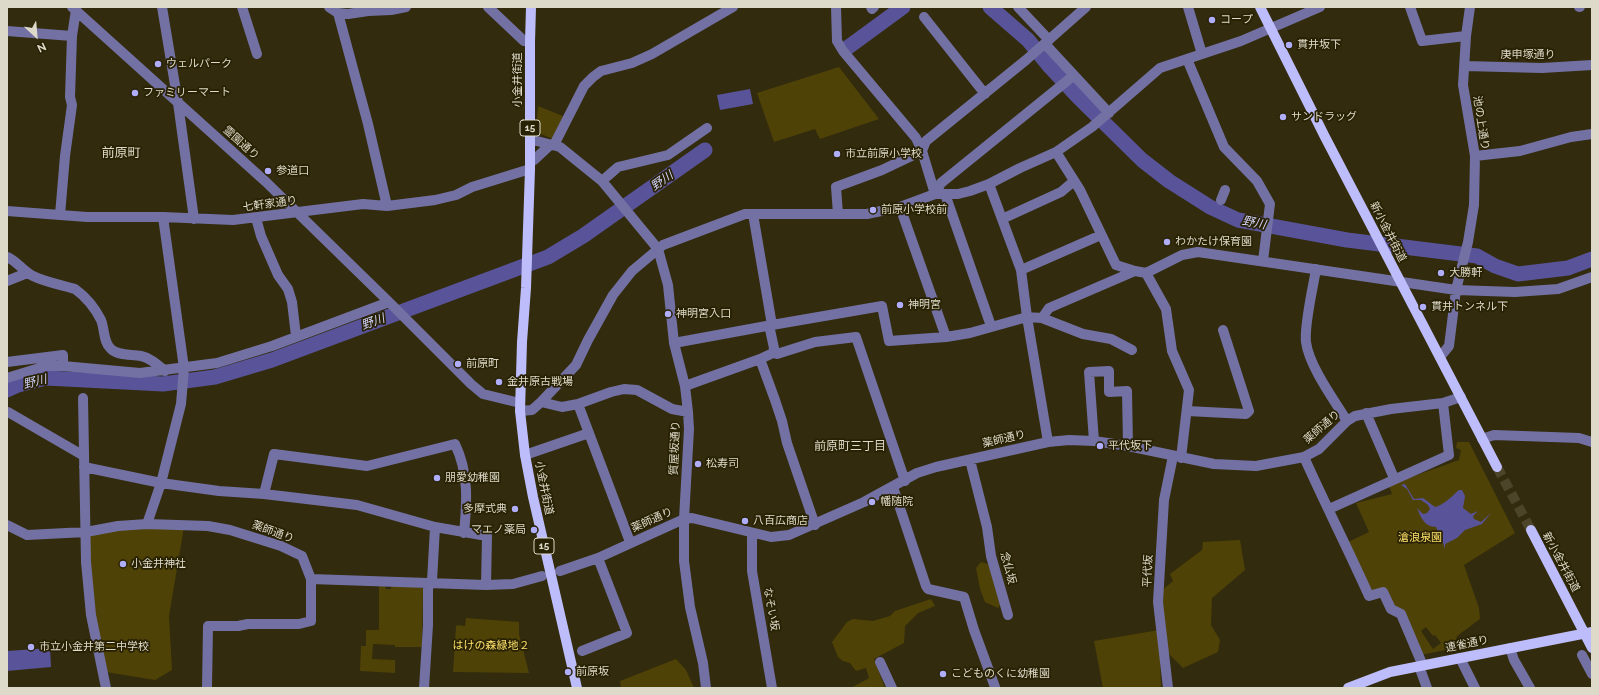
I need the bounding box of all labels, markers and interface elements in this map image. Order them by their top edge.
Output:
place label: コープ [1220,13,1253,27]
marker: コープ [1207,15,1217,25]
north arrow [16,16,56,56]
place label: 貫井坂下 [1297,38,1341,52]
text: N [35,40,48,55]
marker: 貫井坂下 [1284,40,1294,50]
street label: 庚申塚通り [1501,48,1555,62]
street label: 小金井街道 [511,53,525,107]
place label: ウェルパーク [166,57,232,71]
marker: ウェルパーク [153,59,163,69]
place label: ファミリーマート [143,86,231,100]
marker: ファミリーマート [130,88,140,98]
street label: 池の上通り [1470,95,1492,151]
place label: サンドラッグ [1291,110,1357,124]
marker: サンドラッグ [1278,112,1288,122]
road number: 15 [520,120,540,136]
street label: 霊園通り [220,123,262,163]
district label: 前原町 [102,145,140,161]
place label: 市立前原小学校 [845,147,922,161]
marker: 市立前原小学校 [832,149,842,159]
place label: 参道口 [276,164,309,178]
marker: 参道口 [263,166,273,176]
water label: 野川 [648,168,676,194]
street label: 七軒家通り [242,194,298,214]
street label: 新小金井街道 [1367,200,1409,264]
place label: 前原小学校前 [881,203,947,217]
marker: 前原小学校前 [868,205,878,215]
water label: 野川 [1241,214,1267,232]
place label: わかたけ保育園 [1175,235,1252,249]
marker: わかたけ保育園 [1162,237,1172,247]
place label: 大勝軒 [1449,266,1482,280]
marker: 大勝軒 [1436,268,1446,278]
place label: 神明宮 [908,298,941,312]
marker: 神明宮 [895,300,905,310]
place label: 貫井トンネル下 [1431,300,1508,314]
marker: 貫井トンネル下 [1418,302,1428,312]
place label: 神明宮入口 [676,307,731,321]
marker: 神明宮入口 [663,309,673,319]
water label: 野川 [359,311,387,333]
place label: 前原町 [466,357,499,371]
marker: 前原町 [453,359,463,369]
water label: 野川 [22,372,48,392]
place label: 金井原古戦場 [507,375,573,389]
marker: 金井原古戦場 [494,377,504,387]
street label: 薬師通り [1301,408,1343,446]
street label: 質屋坂通り [667,420,683,476]
street label: 薬師通り [981,428,1027,450]
district label: 前原町三丁目 [814,439,886,453]
place label: 平代坂下 [1108,439,1152,453]
marker: 平代坂下 [1095,441,1105,451]
place label: 松寿司 [706,457,739,471]
marker: 松寿司 [693,459,703,469]
street label: 小金井街道 [532,460,556,516]
place label: 朋愛幼稚園 [445,471,500,485]
marker: 朋愛幼稚園 [432,473,442,483]
place label: 幡随院 [880,495,913,509]
marker: 幡随院 [867,497,877,507]
place label: 多摩式典 [463,502,507,516]
marker: 多摩式典 [510,504,520,514]
street label: 薬師通り [629,505,675,535]
place label: 八百広商店 [753,514,808,528]
marker: 八百広商店 [740,516,750,526]
street label: 薬師通り [250,518,296,546]
place label: マエノ薬局 [471,523,526,537]
marker: マエノ薬局 [529,525,539,535]
street label: 新小金井街道 [1540,530,1582,594]
park label: 滄浪泉園 [1398,531,1442,545]
road number: 15 [534,538,554,554]
street label: 念仏坂 [997,550,1019,586]
street label: 平代坂 [1141,554,1155,588]
place label: 小金井神社 [131,557,186,571]
marker: 小金井神社 [118,559,128,569]
street label: なそい坂 [761,586,781,632]
street label: 連雀通り [1444,633,1490,655]
park label: はけの森緑地２ [453,639,529,653]
place label: 市立小金井第二中学校 [39,640,149,654]
marker: 市立小金井第二中学校 [26,642,36,652]
place label: 前原坂 [576,665,609,679]
marker: 前原坂 [563,667,573,677]
place label: こどものくに幼稚園 [951,667,1050,681]
marker: こどものくに幼稚園 [938,669,948,679]

